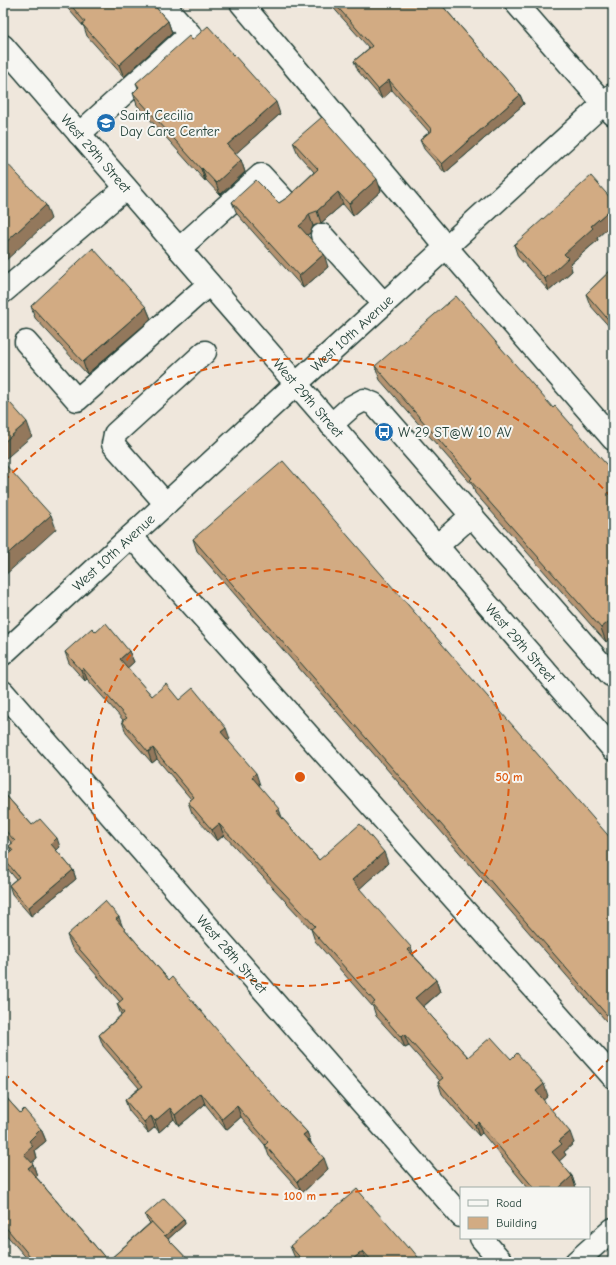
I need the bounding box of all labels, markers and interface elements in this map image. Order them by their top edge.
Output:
place label: Saint Cecilia Day Care Center [120,107,220,140]
street label: West 29th Street [57,110,136,197]
school or university icon: Saint Cecilia Day Care Center [95,112,117,134]
street label: West 10th Avenue [307,291,397,375]
street label: West 29th Street [270,355,348,442]
bus stop icon: W 29 ST@W 10 AV [373,421,395,443]
place label: W 29 ST@W 10 AV [398,424,512,441]
street label: West 10th Avenue [69,510,158,594]
street label: West 29th Street [482,600,560,686]
centre of rings [293,770,307,784]
text: 50 m [495,770,523,784]
street label: West 28th Street [193,911,272,997]
legend [460,1187,590,1239]
text: 100 m [284,1189,316,1203]
text: Road [496,1196,522,1210]
text: Building [496,1216,537,1230]

